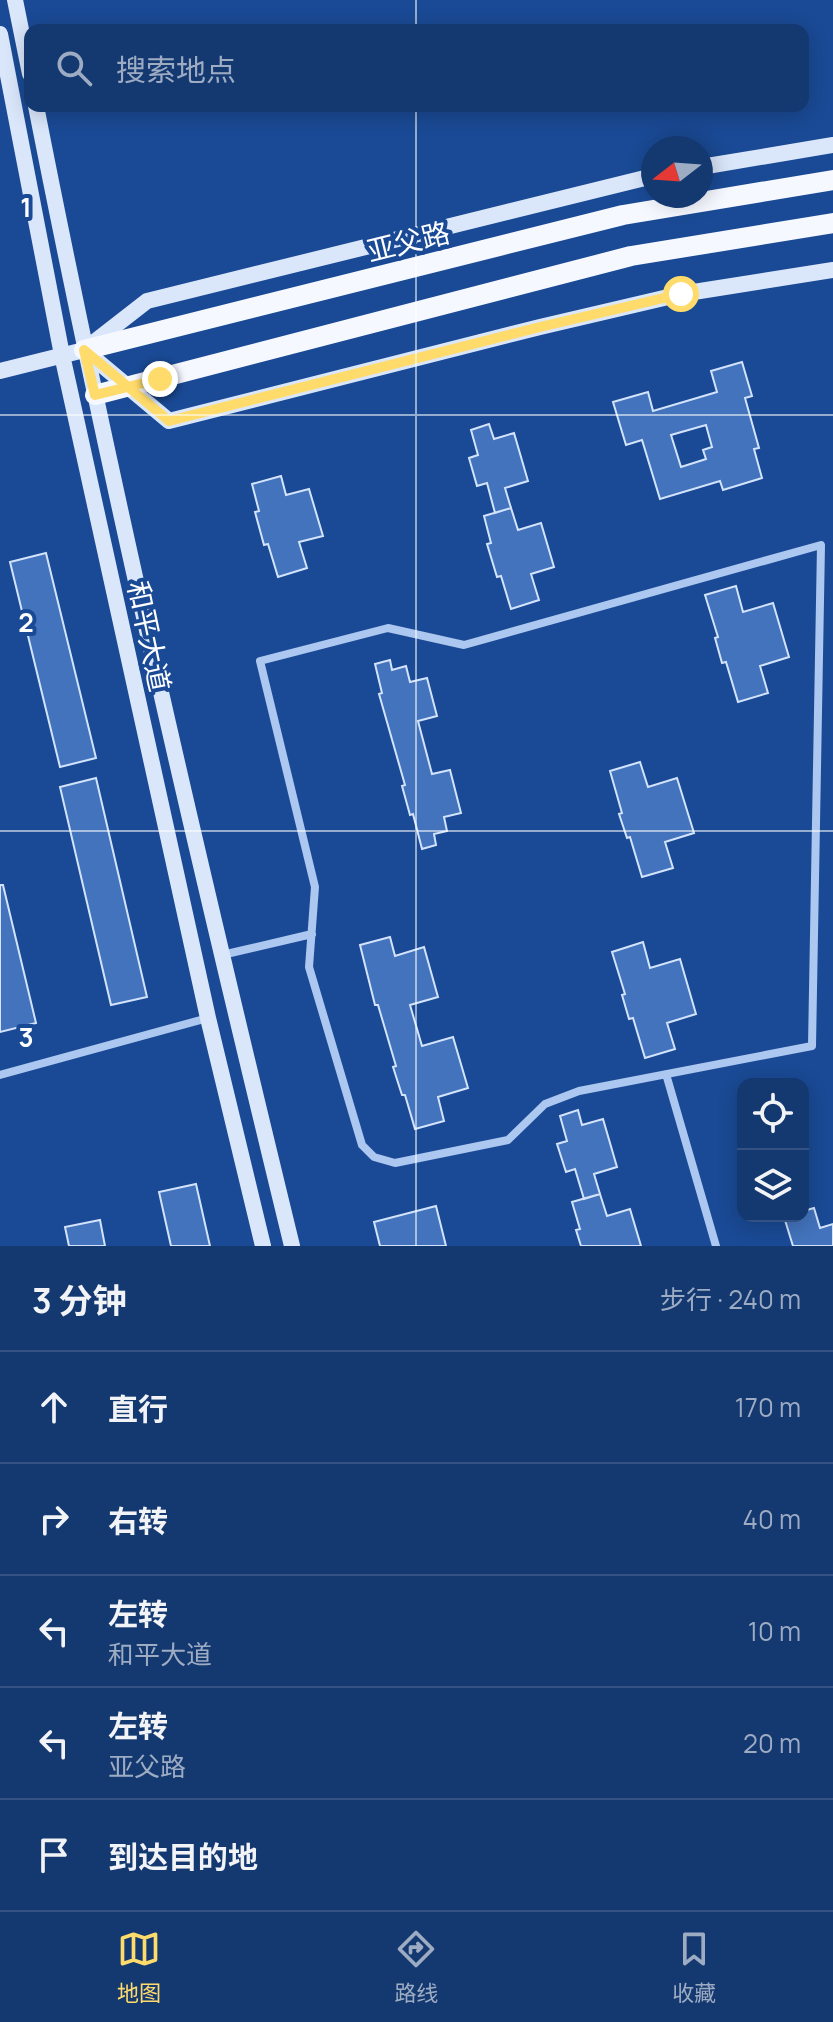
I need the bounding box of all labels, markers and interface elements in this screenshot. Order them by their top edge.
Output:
search box [24,24,809,112]
icon: search [52,46,96,90]
text: 搜索地点 [116,49,236,90]
north arrow [641,136,713,208]
text: 1 [20,189,32,225]
street label: 亚父路 [363,212,453,270]
route start [663,276,699,312]
route end [142,361,178,397]
street label: 和平大道 [120,577,180,695]
text: 2 [18,604,34,640]
text: 3 [18,1019,34,1055]
map controls [737,1078,809,1222]
button: locate [737,1078,809,1150]
button: layers [737,1150,809,1222]
text: 3 分钟 [32,1277,127,1323]
text: 步行 · 240 m [660,1281,801,1317]
icon: ahead [32,1385,76,1429]
text: 直行 [108,1388,168,1429]
text: 170 m [735,1389,801,1425]
icon: right [32,1497,76,1541]
text: 右转 [108,1500,168,1541]
text: 40 m [743,1501,801,1537]
text: 左转 [108,1593,168,1634]
icon: left [32,1609,76,1653]
text: 10 m [748,1613,801,1649]
text: 和平大道 [108,1636,212,1672]
text: 左转 [108,1705,168,1746]
icon: left [32,1721,76,1765]
text: 20 m [743,1725,801,1761]
text: 亚父路 [108,1748,186,1784]
icon: arrive [32,1833,76,1877]
text: 到达目的地 [108,1836,258,1877]
tab: 地图 [117,1927,161,2008]
tab: 路线 [394,1927,438,2008]
tab: 收藏 [672,1927,716,2008]

